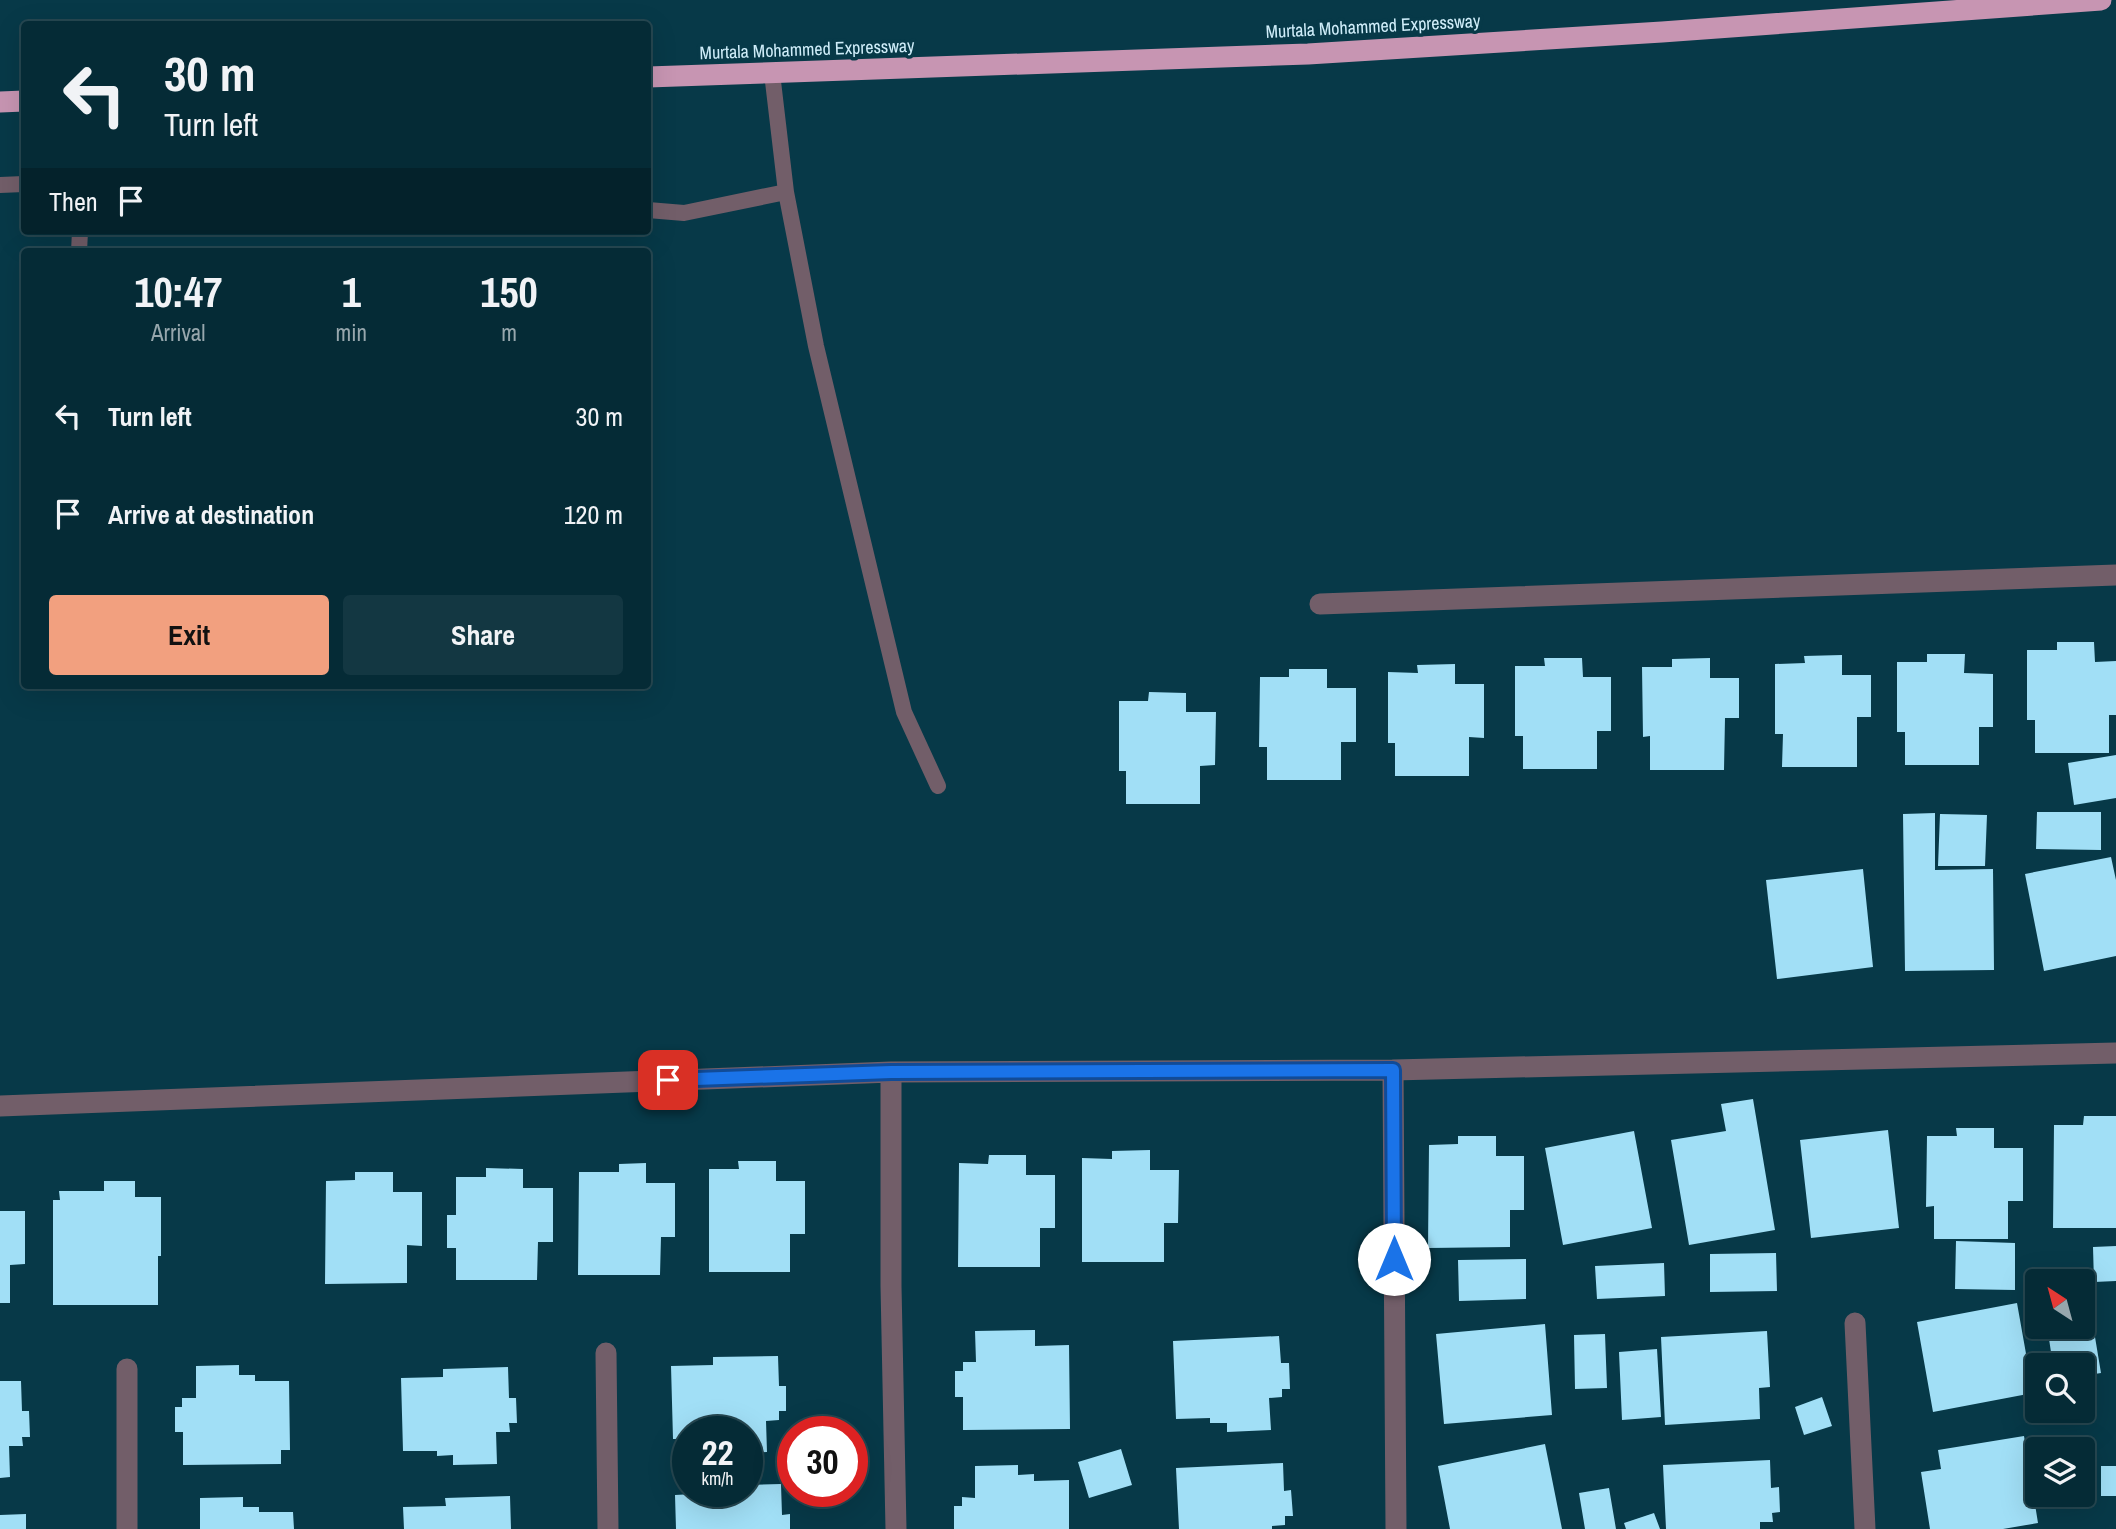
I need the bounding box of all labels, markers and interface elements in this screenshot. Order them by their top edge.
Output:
street label: Murtala Mohammed Expressway [1265,8,1482,44]
street label: Murtala Mohammed Expressway [699,33,915,65]
text: 30 m [164,40,256,106]
icon: left [49,49,140,140]
text: Turn left [164,103,258,146]
icon: arrive [112,182,150,220]
text: Then [49,184,98,219]
text: 10:47 [134,264,222,320]
text: 1 [342,264,361,320]
text: 150 [480,264,538,320]
text: Arrival [151,317,206,348]
text: min [336,317,367,348]
text: m [501,317,517,348]
icon: left [49,397,87,435]
text: Turn left [108,399,192,434]
text: 30 m [576,399,623,434]
icon: arrive [49,495,87,533]
text: Arrive at destination [108,497,314,532]
text: 120 m [564,497,623,532]
button: Exit [49,595,329,675]
button: Share [343,595,623,675]
pin [638,1050,698,1110]
icon: arrive [649,1061,687,1099]
position arrow [1357,1222,1431,1296]
north arrow [2025,1269,2095,1339]
map controls [2025,1269,2095,1507]
button: search [2025,1353,2095,1423]
speed limit sign: 30 [777,1416,868,1507]
text: 22 [702,1429,733,1476]
button: layers [2025,1437,2095,1507]
text: km/h [702,1466,734,1491]

